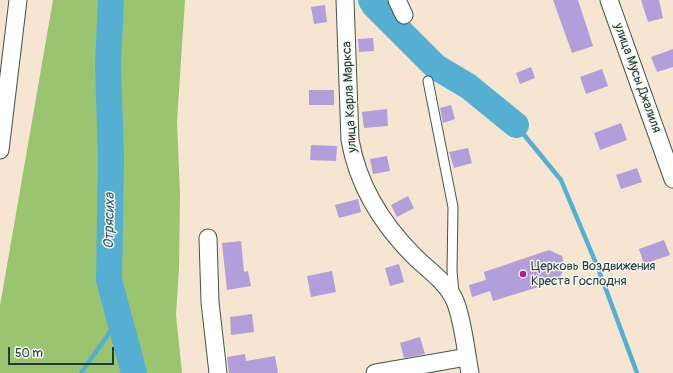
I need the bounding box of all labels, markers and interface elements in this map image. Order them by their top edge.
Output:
street label: улица Мусы Джалиля [610,21,664,135]
street label: улица Карла Маркса [339,41,361,153]
water label: Отрясиха [101,193,119,249]
place label: Церковь Воздвижения Креста Господня [531,259,655,290]
marker: Церковь Воздвижения Креста Господня [518,269,528,279]
scale bar [10,339,116,365]
text: 50 m [15,346,43,361]

